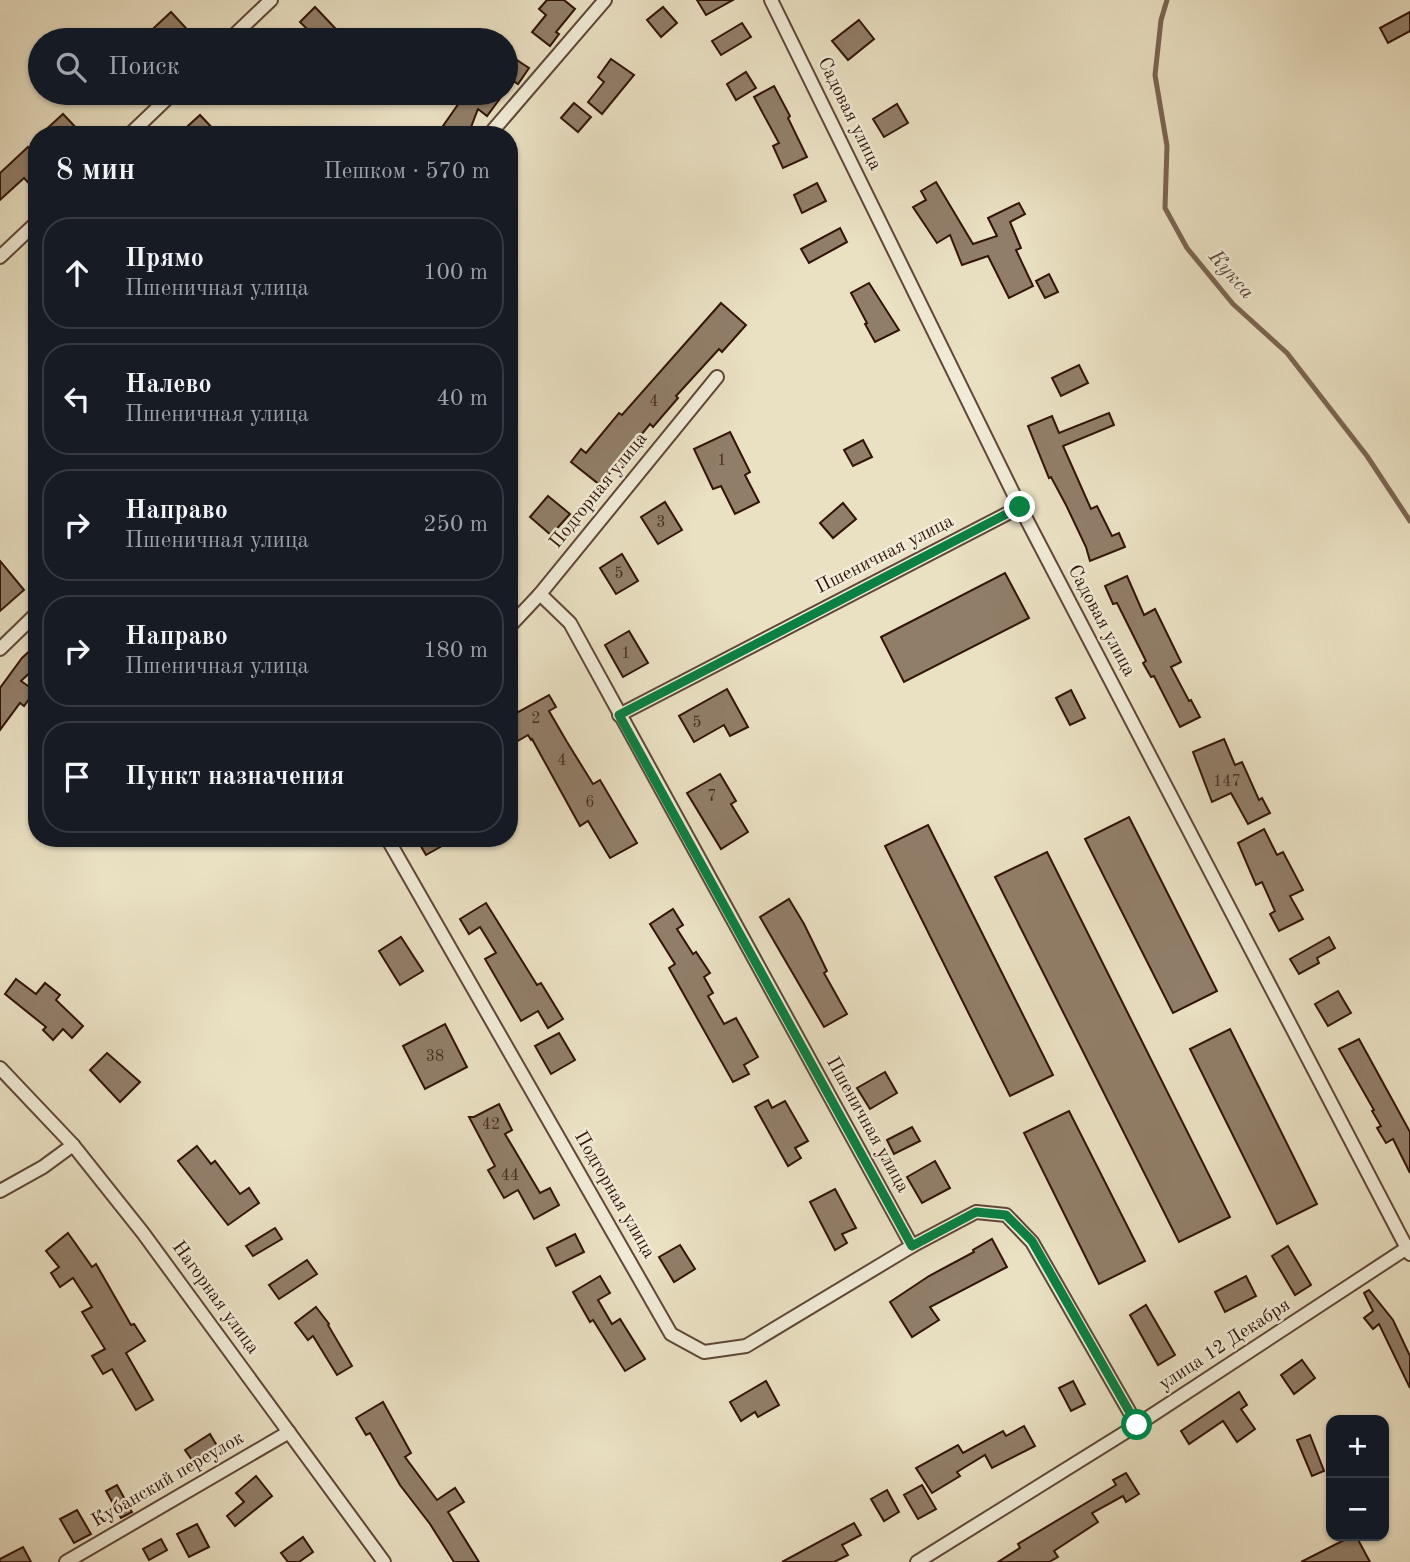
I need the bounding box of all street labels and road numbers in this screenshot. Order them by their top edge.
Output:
street label: Садовая улица [813,54,885,174]
street label: Подгорная улица [547,429,652,553]
street label: Пшеничная улица [813,512,958,598]
street label: Садовая улица [1064,562,1139,680]
street label: Пшеничная улица [822,1054,912,1197]
street label: Подгорная улица [570,1128,658,1262]
street label: Нагорная улица [168,1238,263,1358]
street label: улица 12 Декабря [1156,1296,1294,1394]
street label: Кубанский переулок [89,1429,248,1531]

